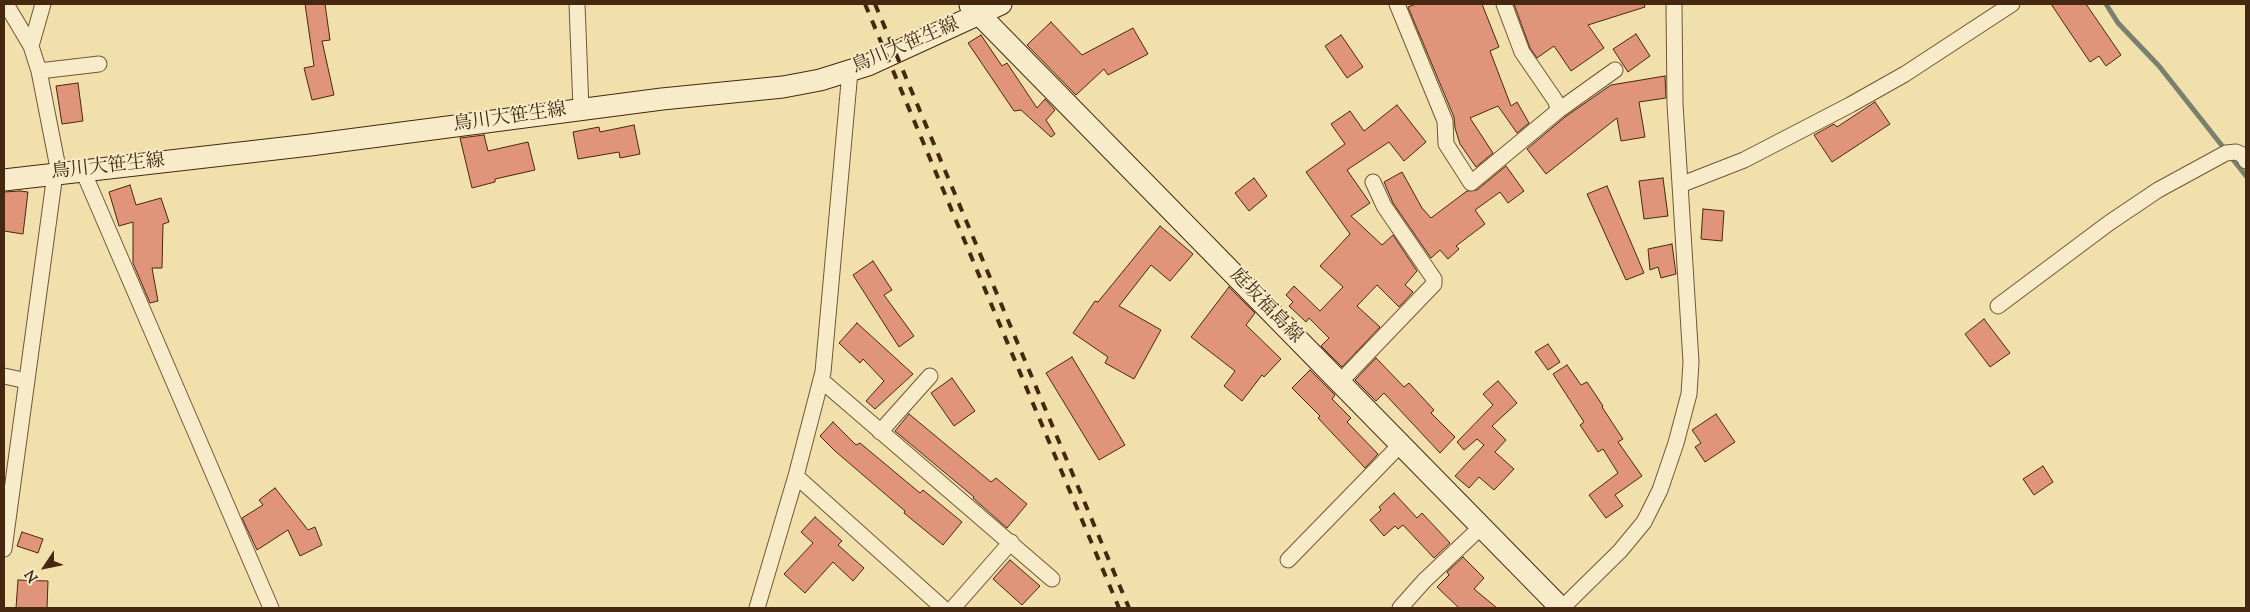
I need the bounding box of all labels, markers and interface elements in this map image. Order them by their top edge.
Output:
street label: 鳥川大笹生線 [849,14,963,80]
street label: 鳥川大笹生線 [452,100,568,138]
street label: 鳥川大笹生線 [50,151,166,185]
street label: 庭坂福島線 [1224,265,1306,349]
north arrow [20,542,70,592]
text: N [21,565,44,586]

